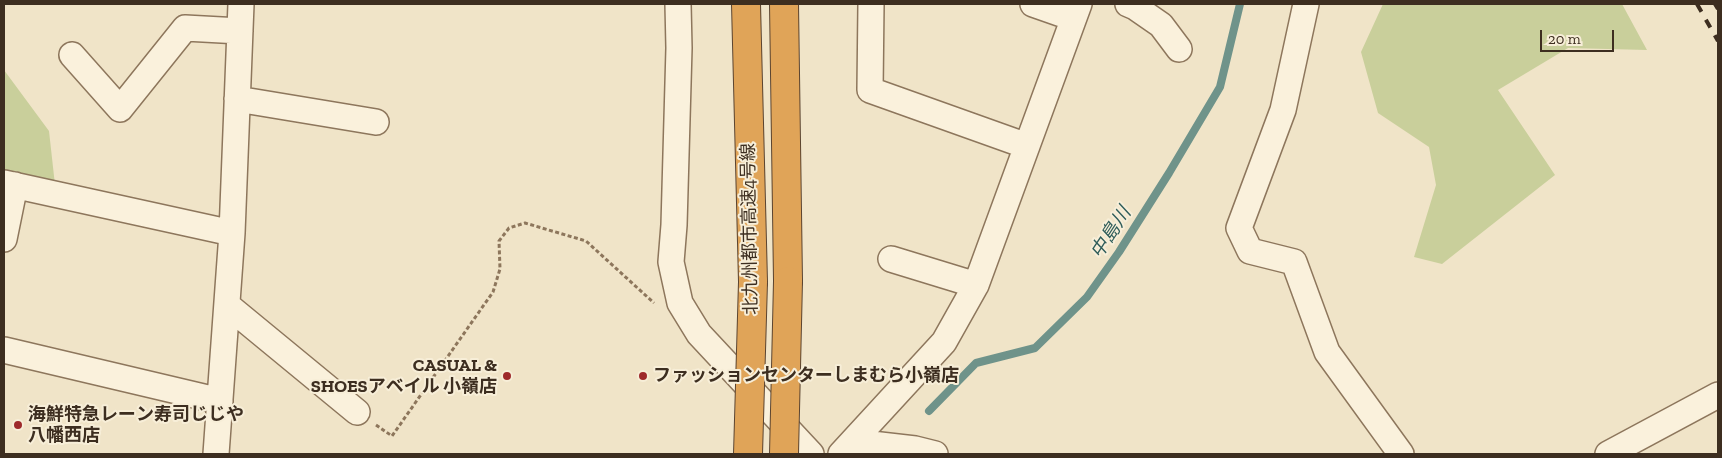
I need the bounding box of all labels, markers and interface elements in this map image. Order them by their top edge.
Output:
scale bar [1542,20,1616,52]
text: 20 m [1548,30,1581,48]
street label: 北九州都市高速4号線 [738,143,762,315]
water label: 中島川 [1086,203,1136,263]
place label: CASUAL & SHOESアベイル 小嶺店 [311,355,497,398]
place label: ファッションセンターしまむら小嶺店 [653,365,959,387]
marker: CASUAL & SHOESアベイル 小嶺店 [501,370,513,382]
marker: ファッションセンターしまむら小嶺店 [637,370,649,382]
place label: 海鮮特急レーン寿司じじや 八幡西店 [28,404,244,446]
marker: 海鮮特急レーン寿司じじや 八幡西店 [12,419,24,431]

